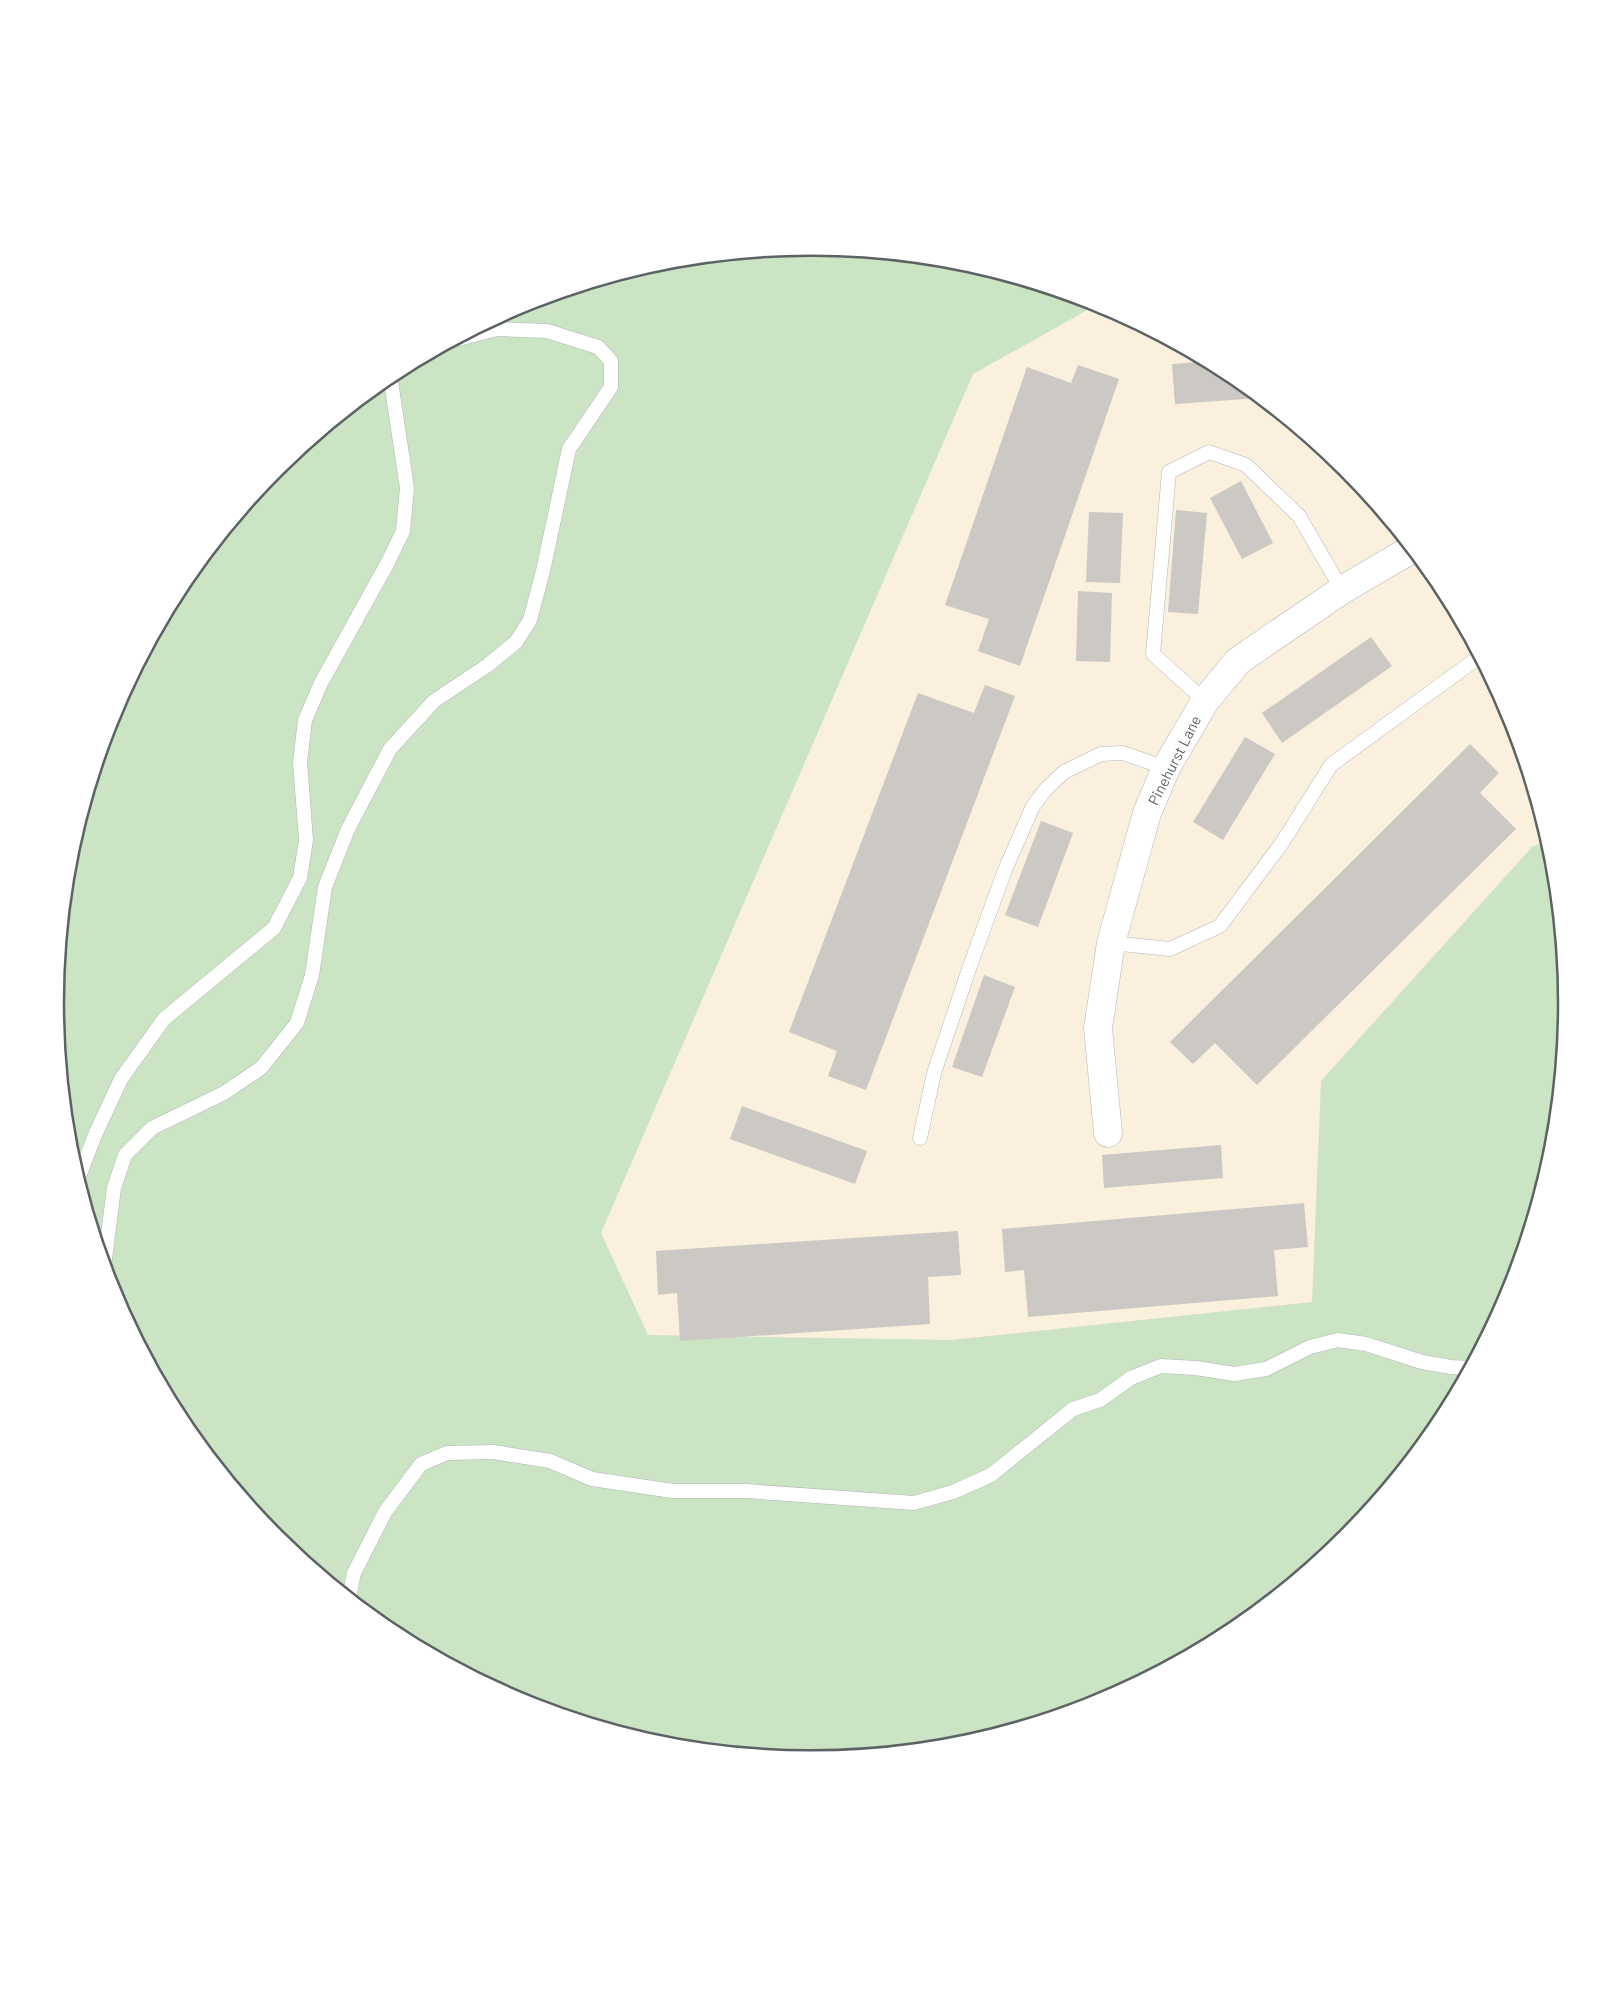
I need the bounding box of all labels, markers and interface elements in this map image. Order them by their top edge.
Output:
street label: Pinehurst Lane [1144,712,1204,808]

